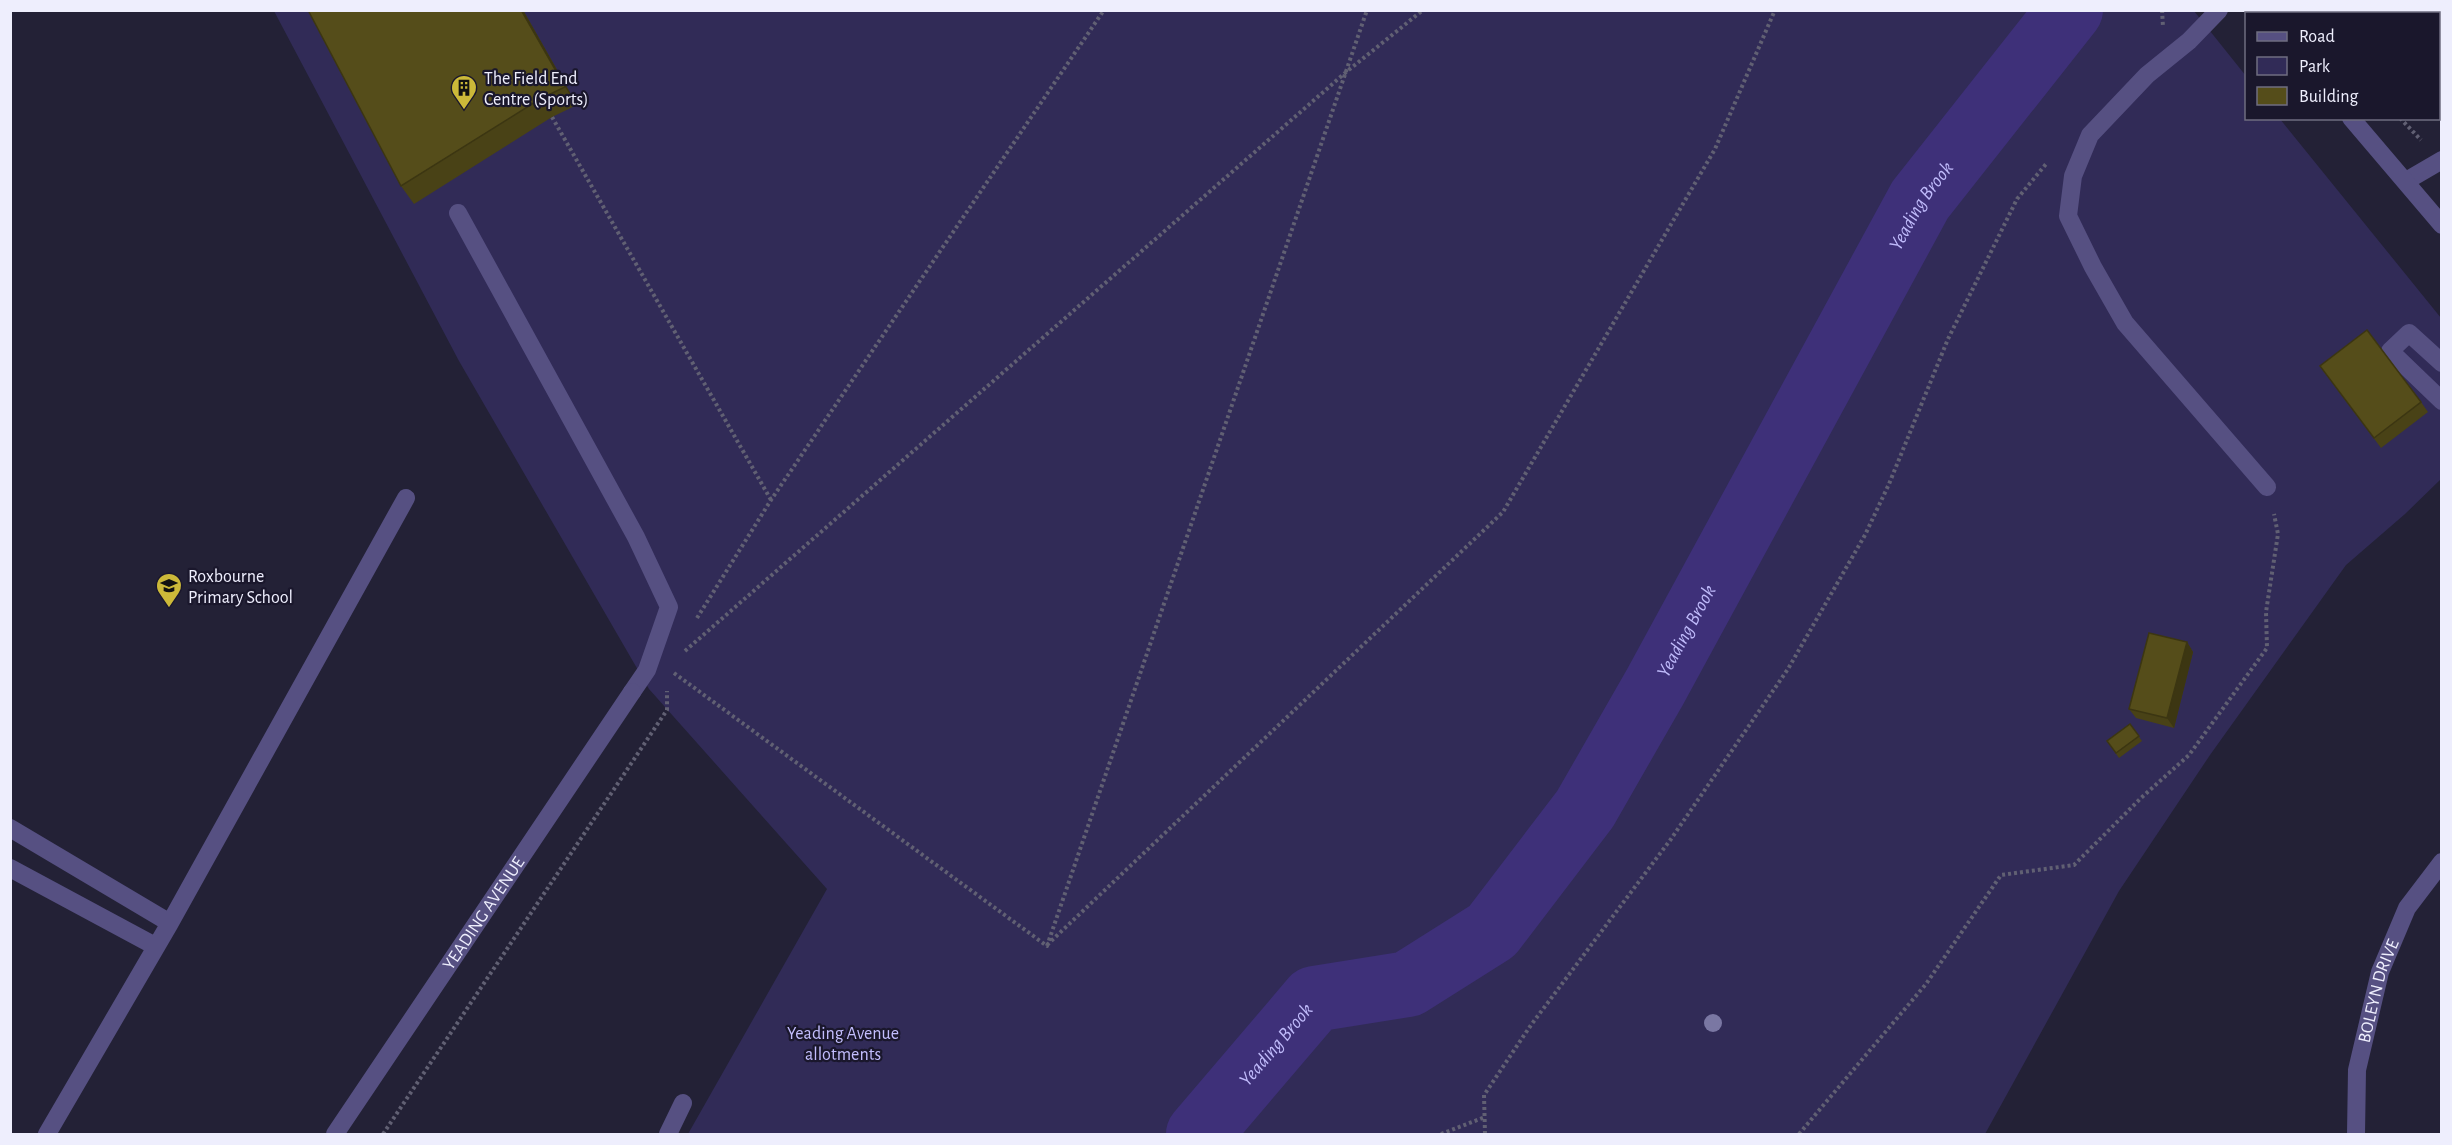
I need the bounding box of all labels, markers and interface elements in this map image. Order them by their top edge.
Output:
legend [2245,12,2440,120]
text: Road [2299,28,2335,46]
text: Park [2299,58,2331,76]
place label: The Field End Centre (Sports) [484,70,589,109]
building icon: The Field End Centre (Sports) [449,73,479,111]
text: Building [2299,88,2359,106]
water label: Yeading Brook [1886,158,1957,254]
place label: Roxbourne Primary School [188,568,293,607]
school or university icon: Roxbourne Primary School [154,571,184,609]
water label: Yeading Brook [1653,582,1720,681]
street label: YEADING AVENUE [440,854,529,974]
street label: BOLEYN DRIVE [2356,936,2403,1045]
water label: Yeading Brook [1236,1000,1317,1090]
park label: Yeading Avenue allotments [787,1025,899,1064]

